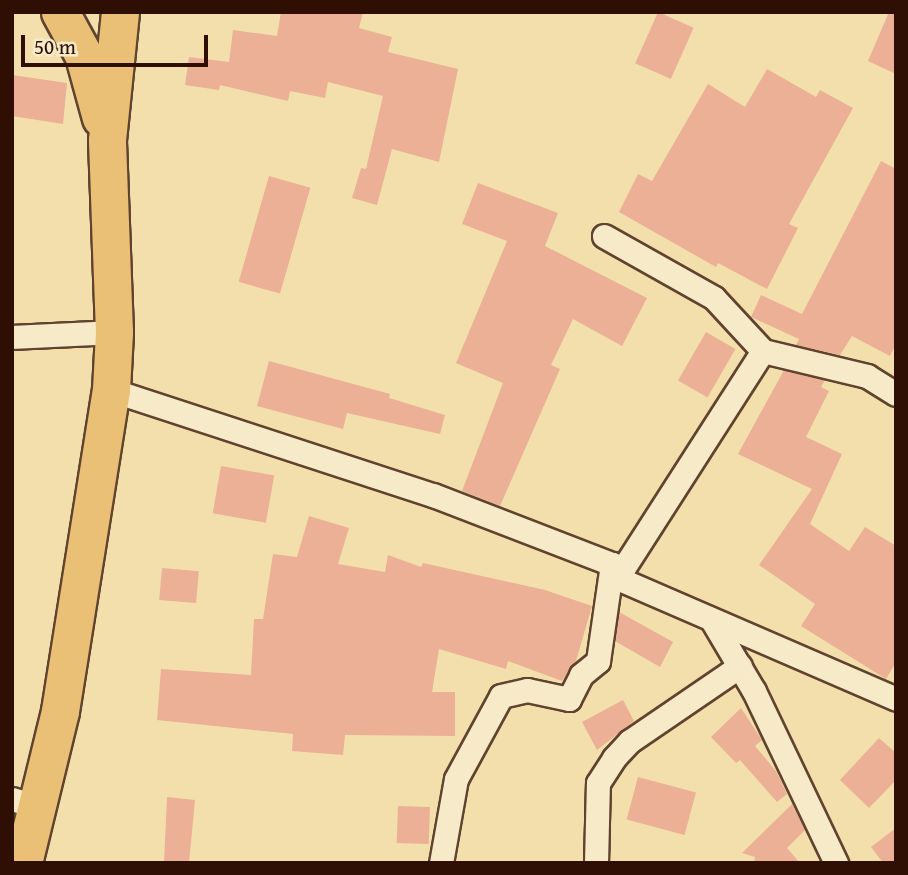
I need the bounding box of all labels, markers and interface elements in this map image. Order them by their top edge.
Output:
scale bar [24,21,212,65]
text: 50 m [34,31,76,62]

